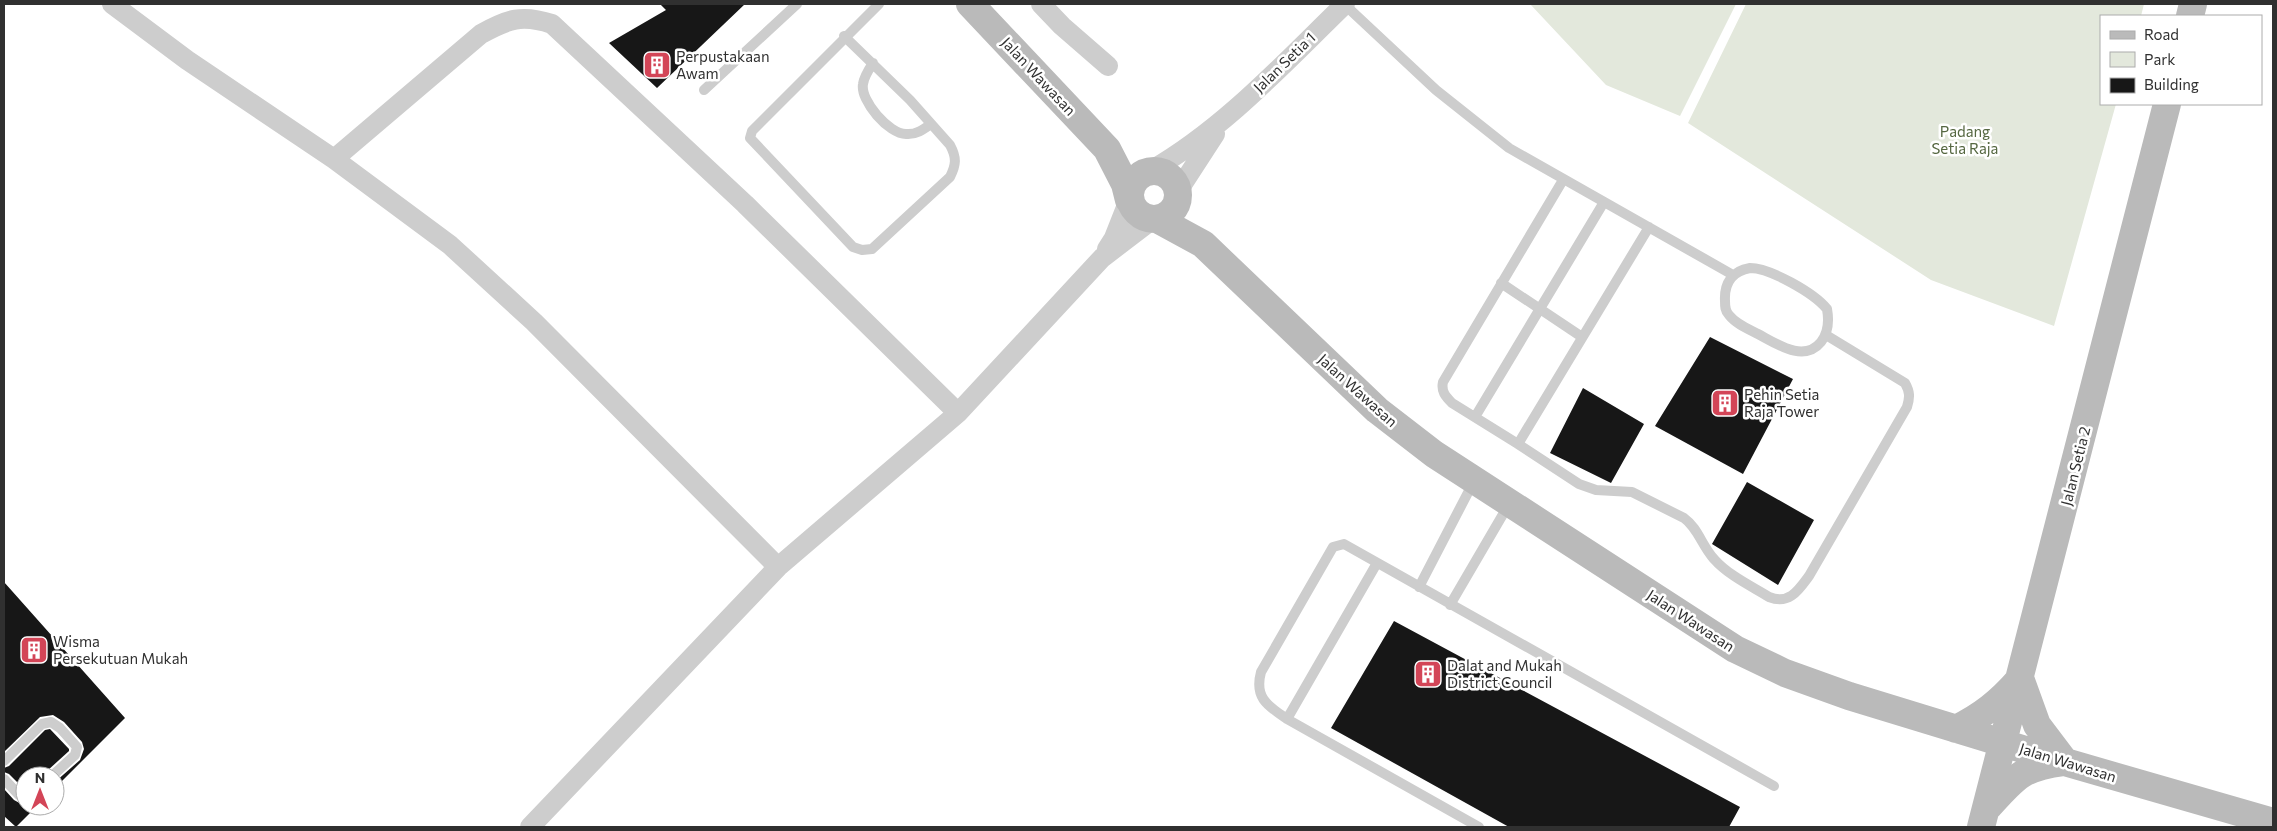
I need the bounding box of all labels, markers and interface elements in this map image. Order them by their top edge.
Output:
legend [2100,15,2262,105]
text: Road [2144,25,2179,43]
street label: Jalan Setia 1 [1249,28,1319,96]
street label: Jalan Wawasan [998,33,1080,119]
place label: Perpustakaan Awam [676,47,770,82]
building icon: Perpustakaan Awam [642,50,672,80]
text: Park [2144,50,2175,68]
text: Building [2144,75,2199,93]
park label: Padang Setia Raja [1932,122,1998,157]
street label: Jalan Wawasan [1315,350,1401,430]
place label: Pehin Setia Raja Tower [1744,385,1819,420]
building icon: Pehin Setia Raja Tower [1710,388,1740,418]
street label: Jalan Setia 2 [2056,425,2094,507]
street label: Jalan Wawasan [1644,585,1738,655]
place label: Wisma Persekutuan Mukah [53,632,188,667]
building icon: Wisma Persekutuan Mukah [19,635,49,665]
place label: Dalat and Mukah District Council [1447,656,1562,691]
building icon: Dalat and Mukah District Council [1413,659,1443,689]
street label: Jalan Wawasan [2017,739,2119,785]
north arrow [15,766,65,816]
text: N [35,769,45,786]

